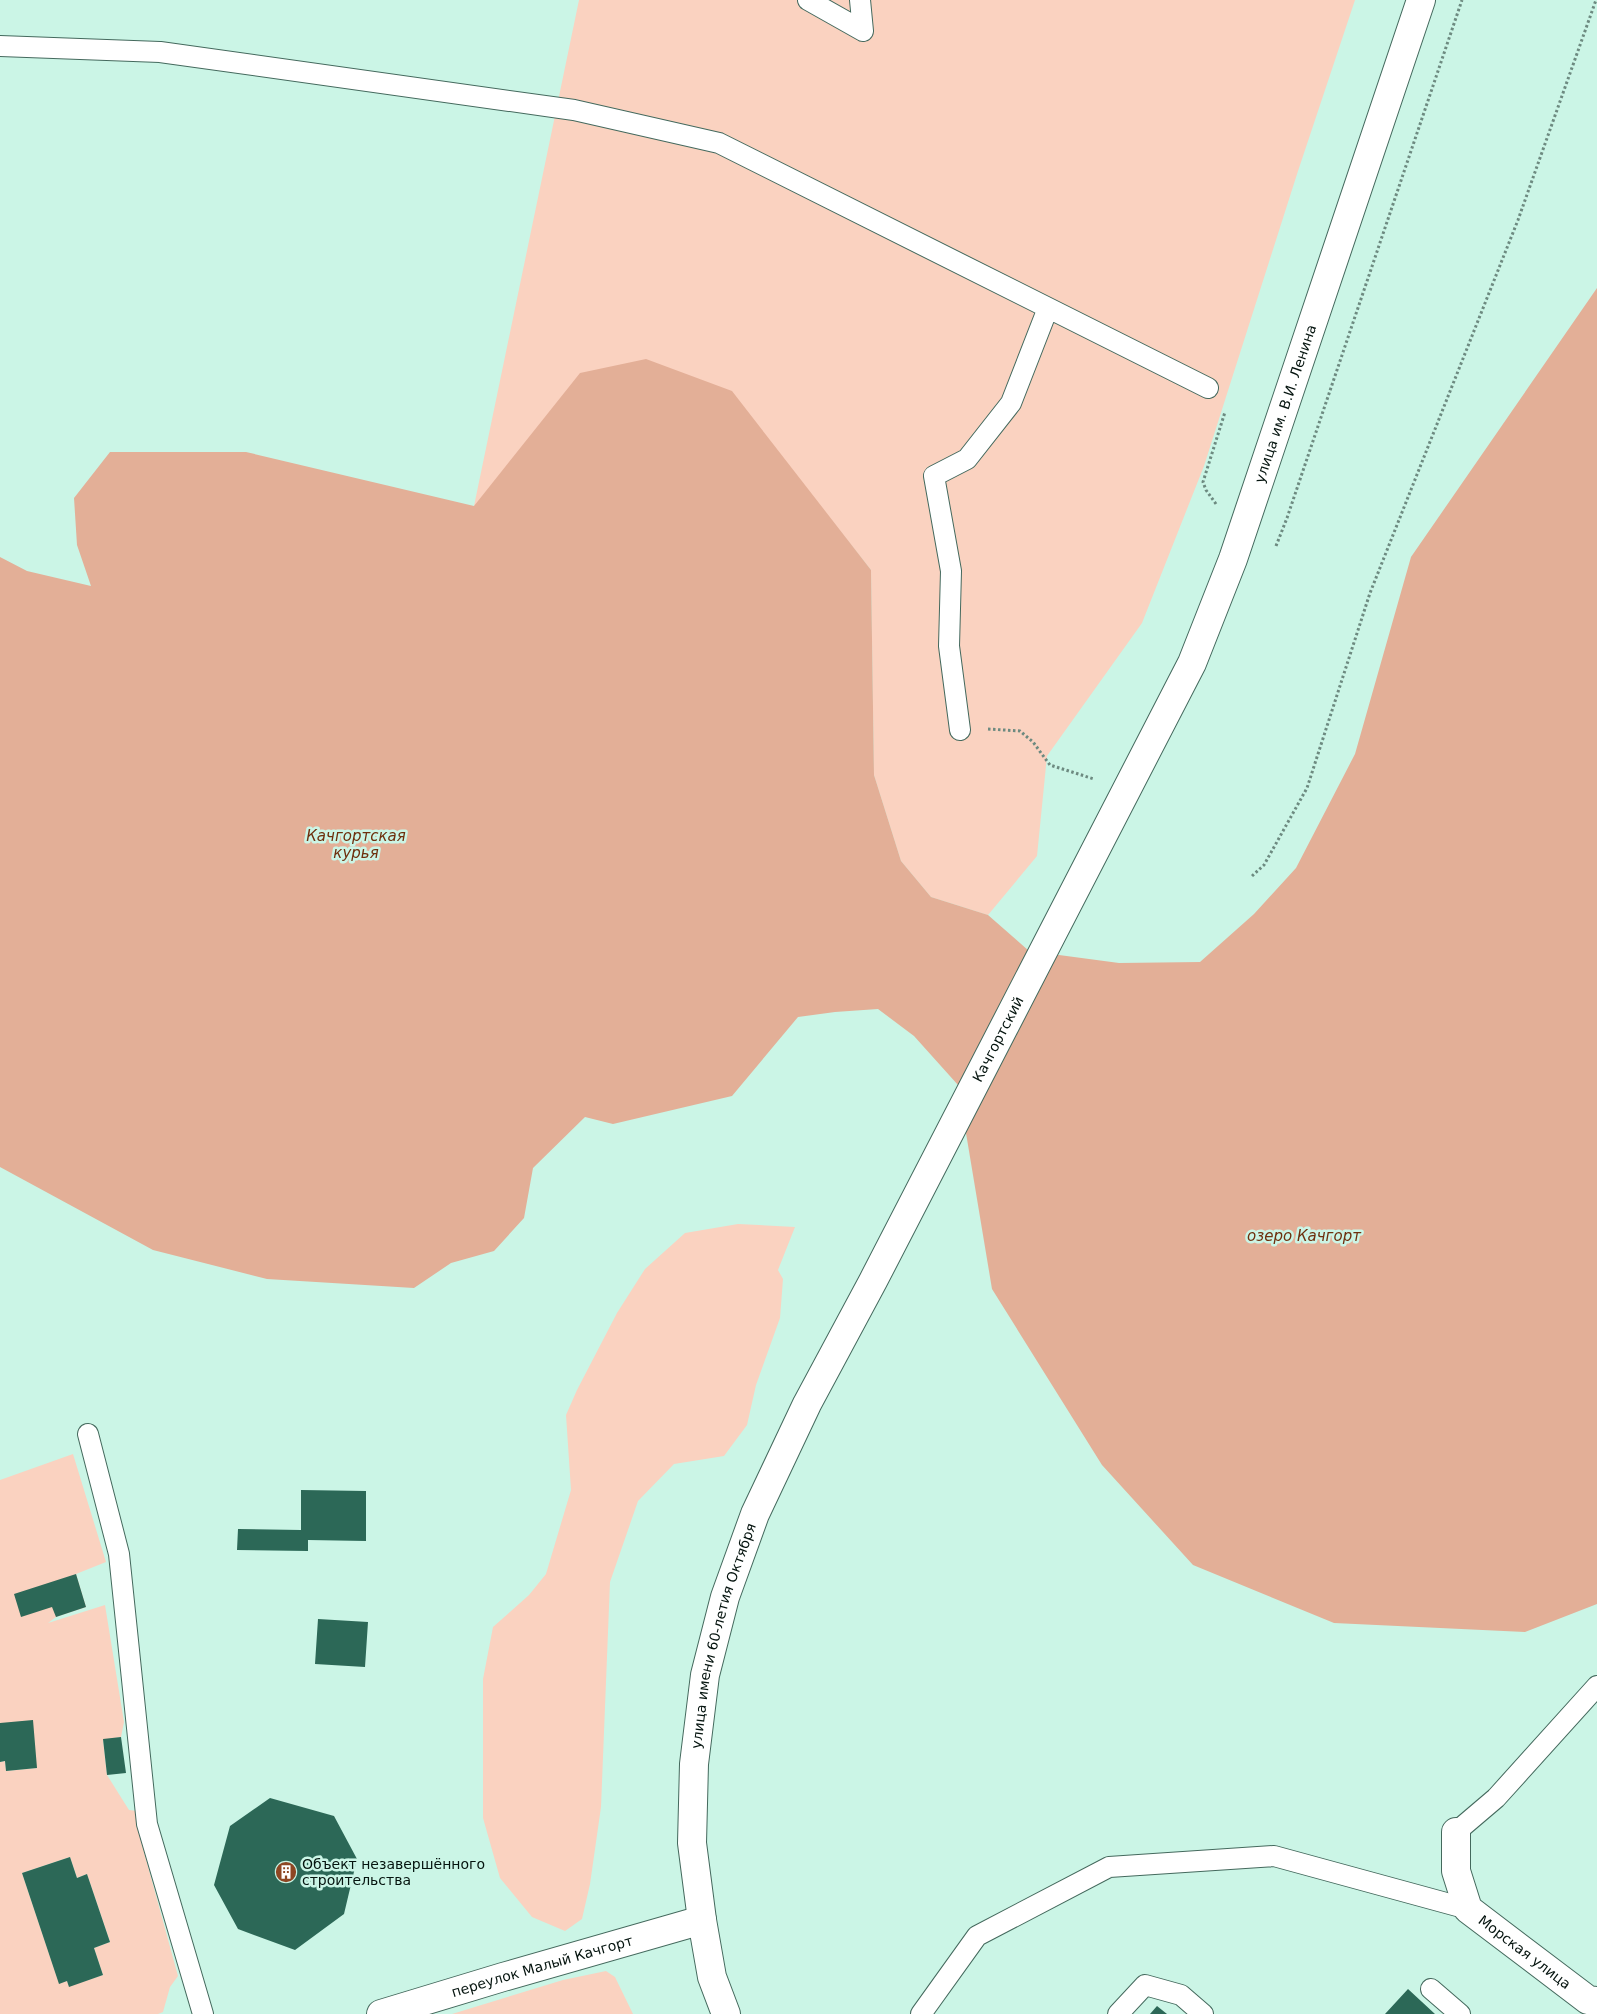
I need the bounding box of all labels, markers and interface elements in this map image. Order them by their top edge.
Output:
street label: улица им. В.И. Ленина [1251,322,1319,485]
water label: Качгортская курья [306,827,406,862]
street label: Качгортский [969,994,1027,1085]
water label: озеро Качгорт [1247,1227,1362,1245]
street label: улица имени 60-летия Октября [688,1521,759,1750]
place label: Объект незавершённого строительства [302,1856,485,1888]
building icon: Объект незавершённого строительства [274,1860,298,1884]
street label: Морская улица [1475,1912,1574,1992]
street label: переулок Малый Качгорт [449,1932,635,2000]

